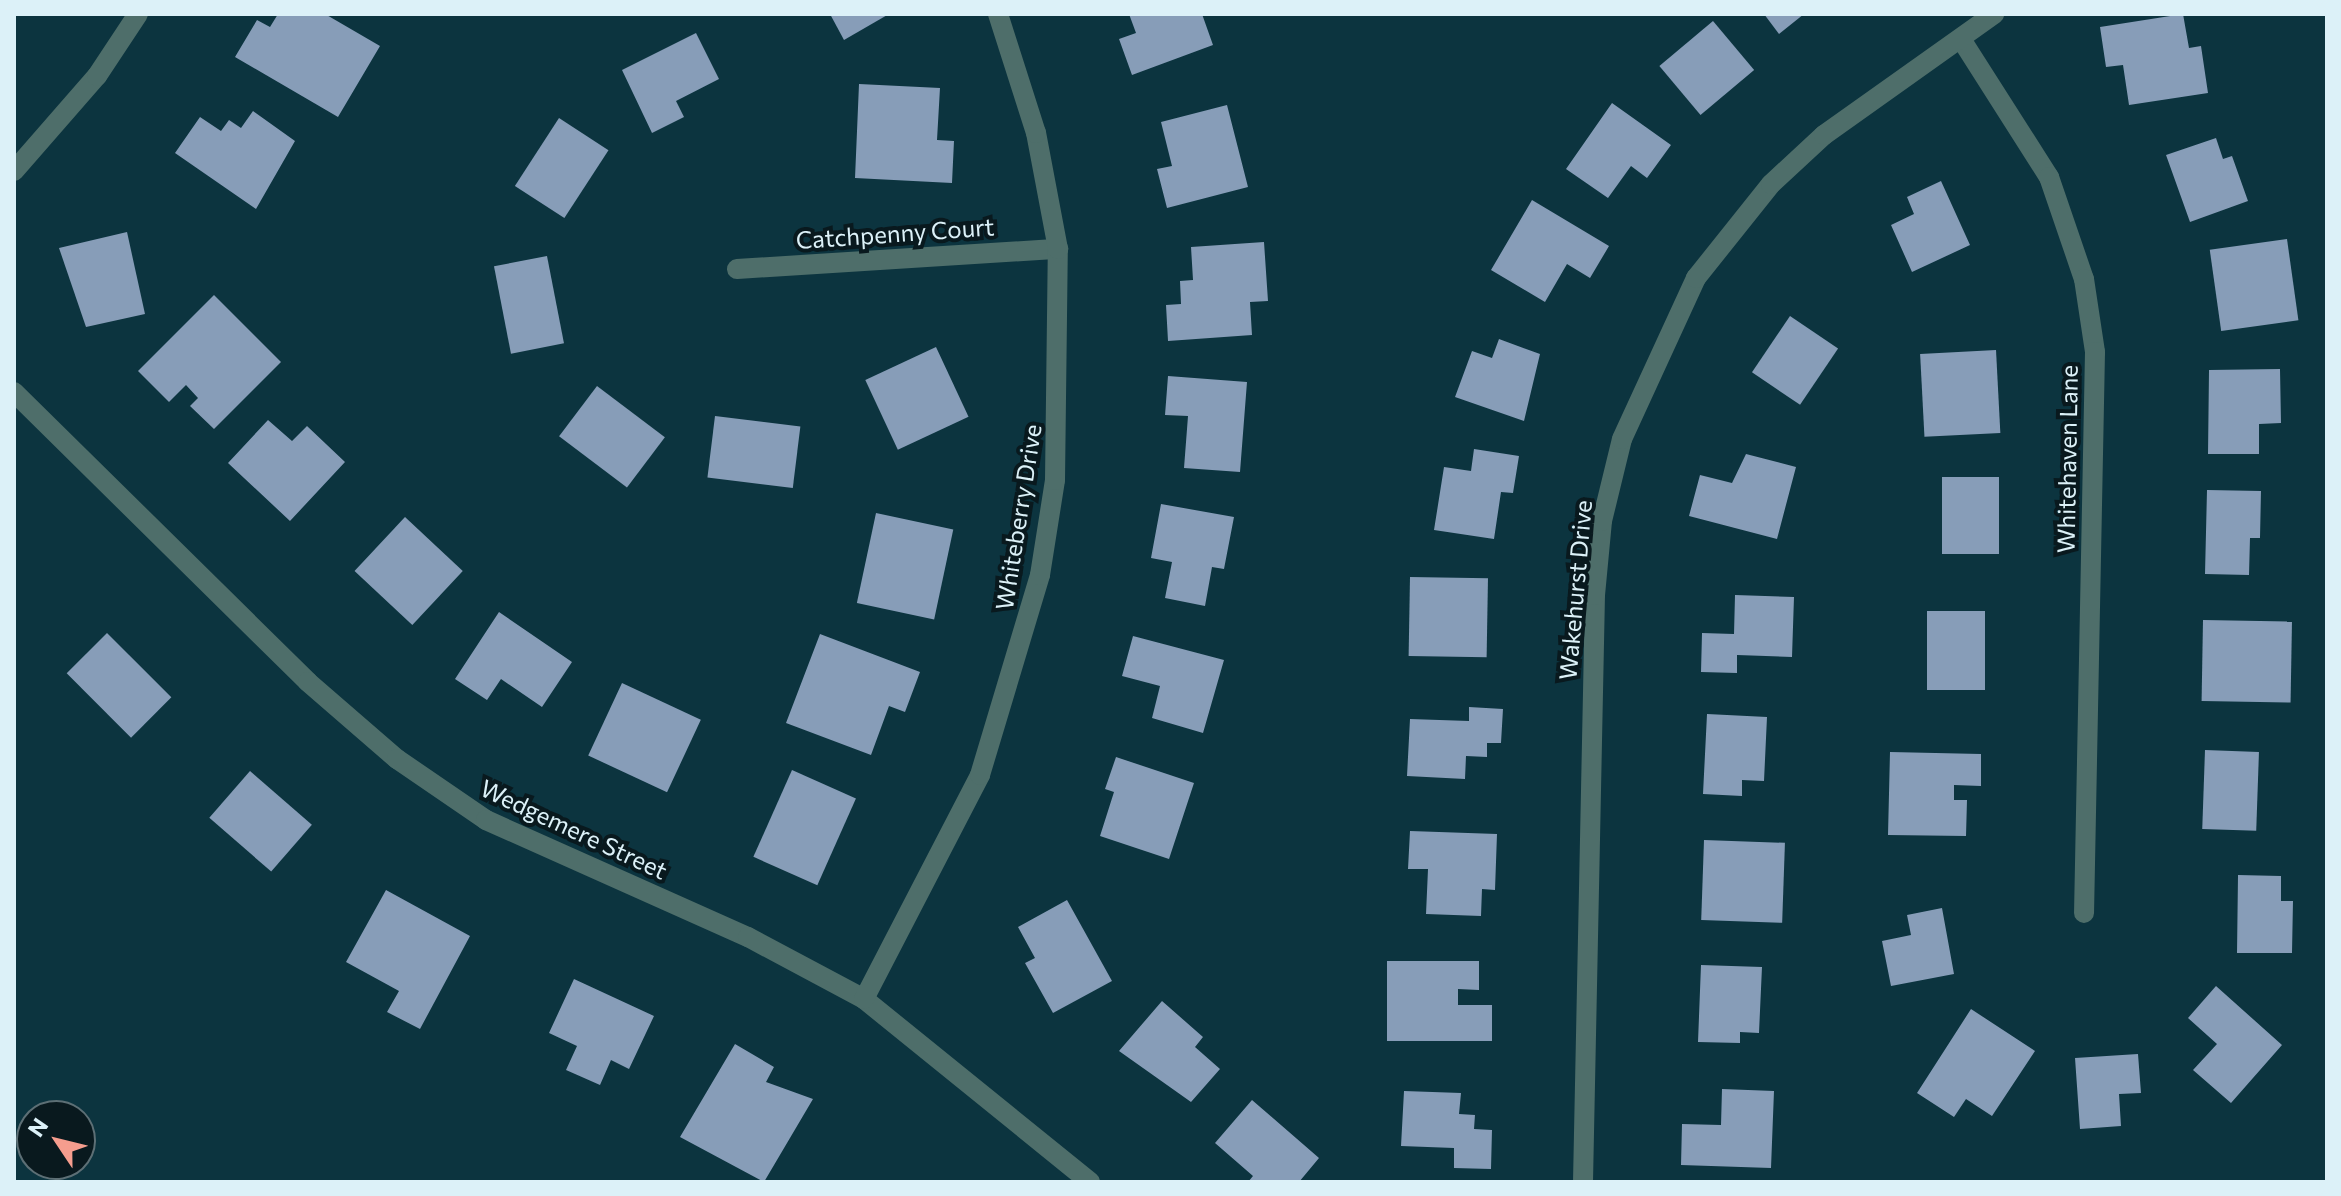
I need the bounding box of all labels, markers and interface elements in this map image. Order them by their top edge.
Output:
street label: Catchpenny Court [795,212,995,254]
street label: Whitehaven Lane [2051,365,2083,553]
street label: Whiteberry Drive [989,422,1047,612]
street label: Wakehurst Drive [1553,499,1597,681]
street label: Wedgemere Street [476,773,672,885]
north arrow [16,1100,96,1180]
text: N [22,1113,53,1142]

